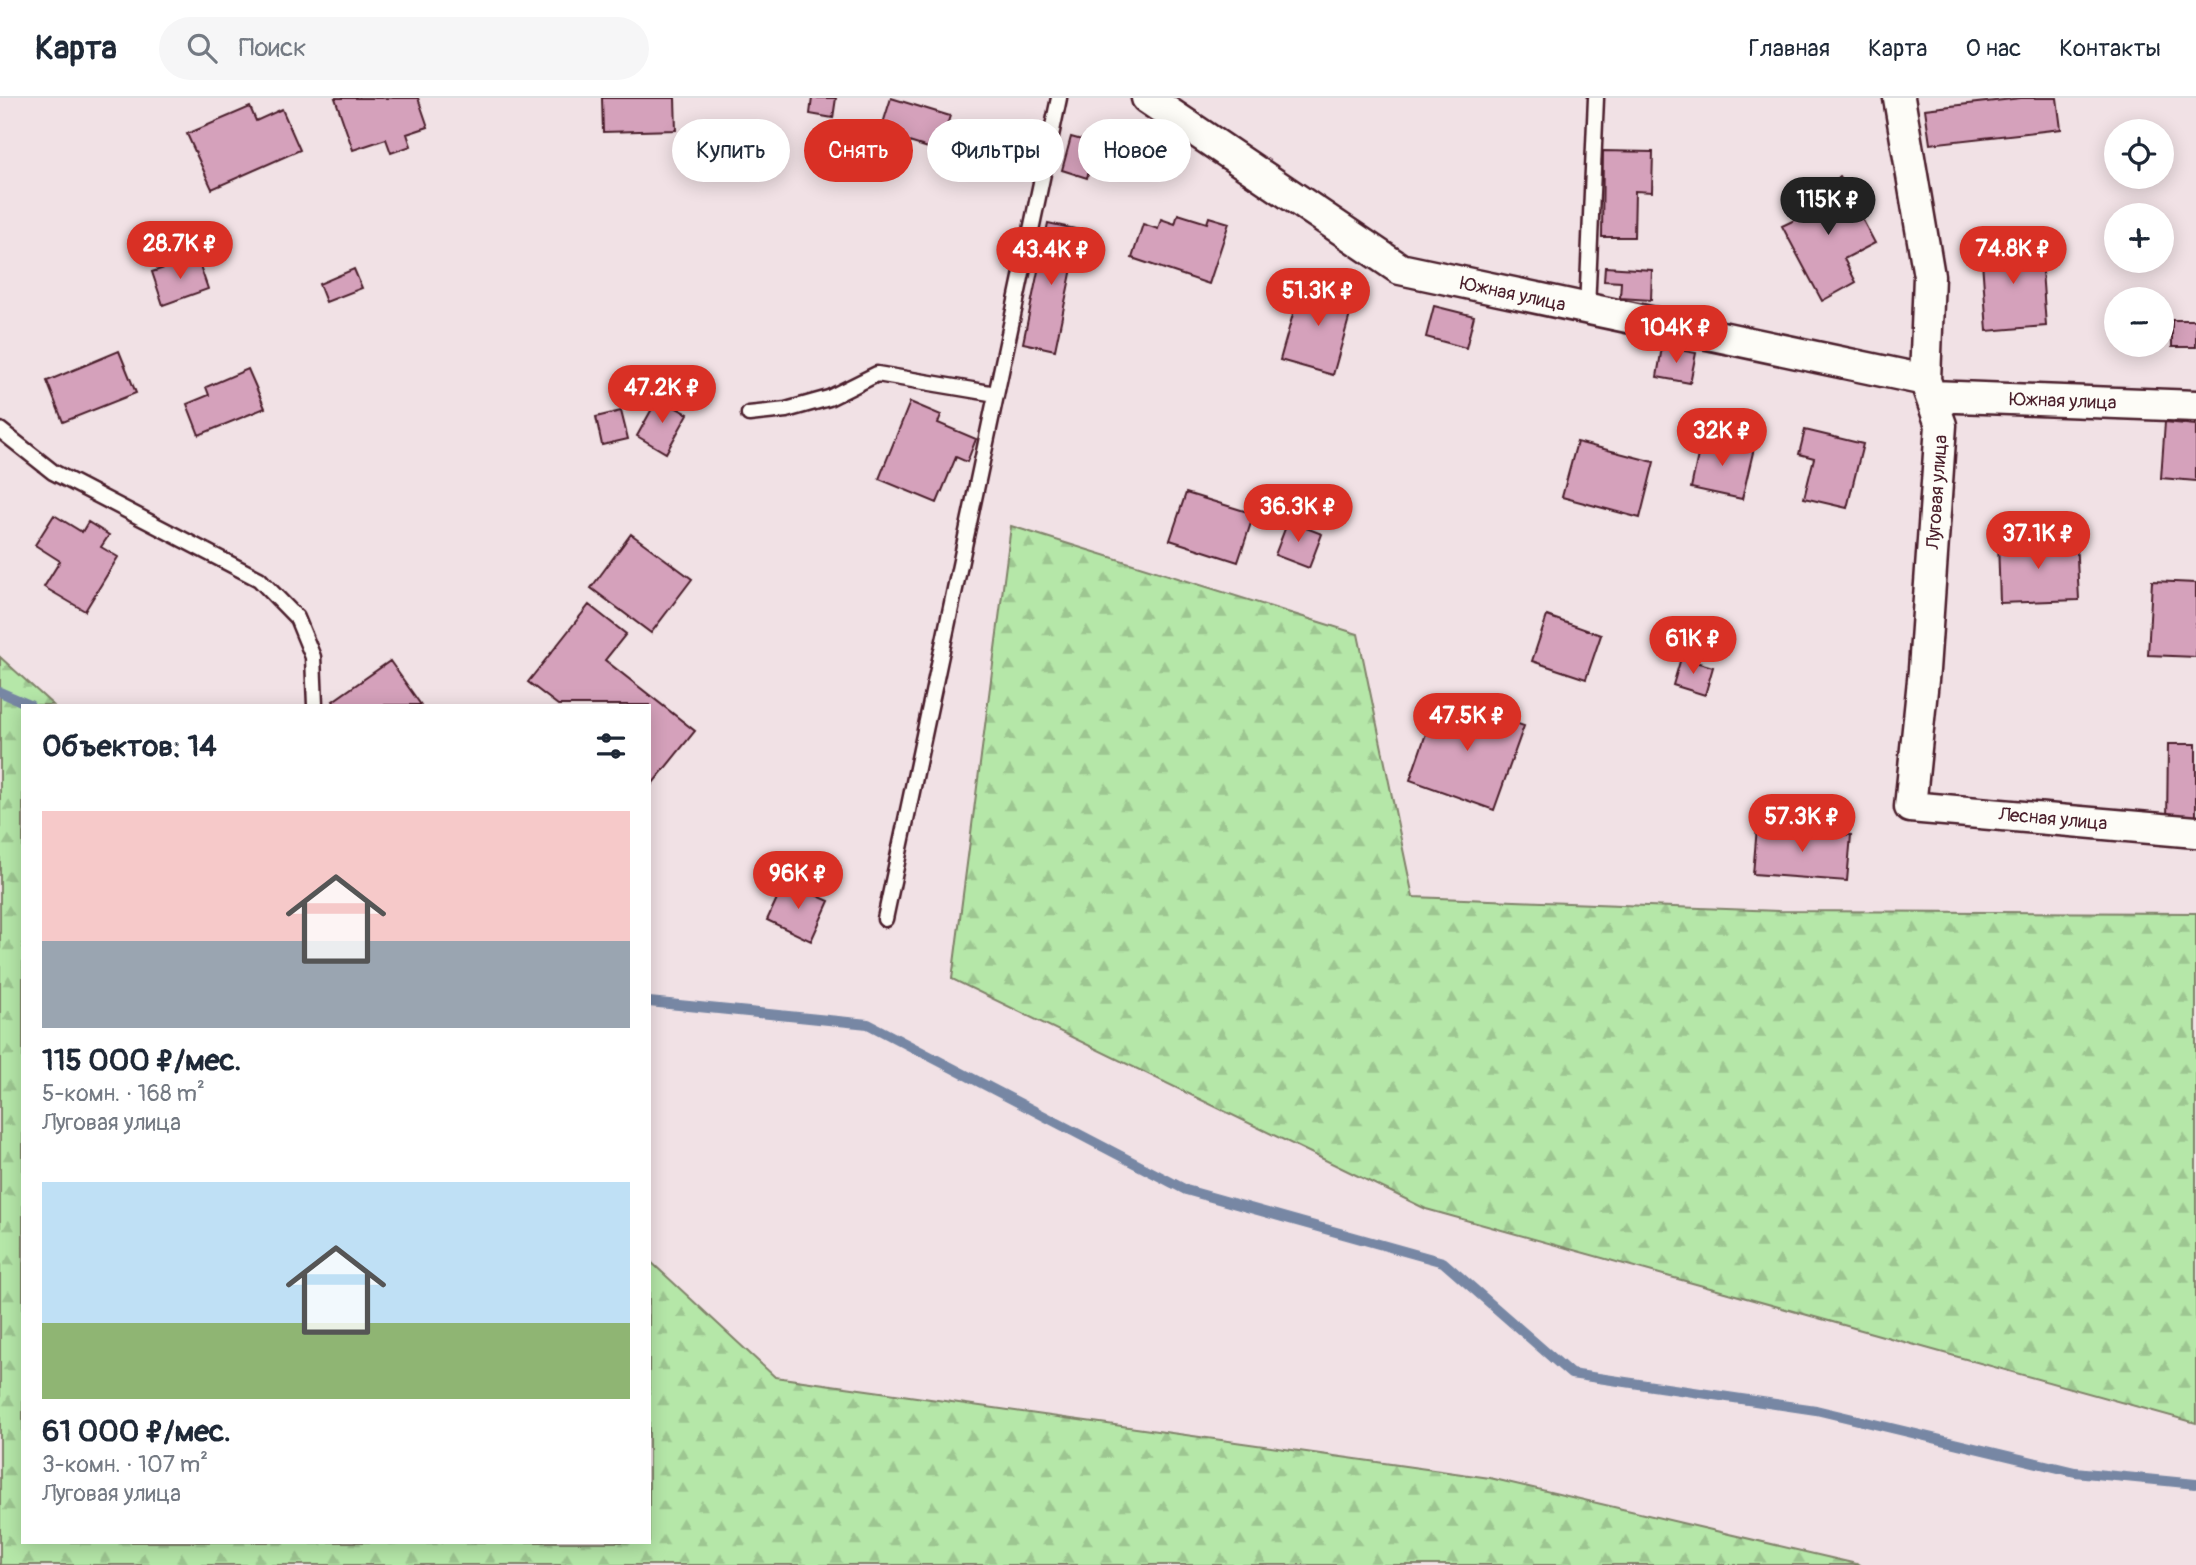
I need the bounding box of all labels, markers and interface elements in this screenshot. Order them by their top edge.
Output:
search box [159,17,649,80]
text: Карта [35,28,117,69]
icon: search [183,29,221,67]
text: Поиск [239,32,307,64]
text: Главная [1749,34,1830,63]
text: Карта [1868,34,1928,63]
text: О нас [1966,34,2021,63]
text: Контакты [2059,34,2161,63]
chip: Купить [672,119,790,182]
chip: Снять [804,119,913,182]
chip: Фильтры [927,119,1064,182]
chip: Новое [1078,119,1191,182]
map controls [2104,119,2174,357]
button: locate [2104,119,2174,189]
pin: 115K ₽ [1771,178,1885,237]
text: 115K ₽ [1796,185,1860,214]
button: + [2104,203,2174,273]
pin: 28.7K ₽ [115,222,245,281]
pin: 74.8K ₽ [1948,226,2078,286]
pin: 43.4K ₽ [986,228,1116,287]
text: 28.7K ₽ [143,229,217,258]
text: 74.8K ₽ [1976,234,2050,263]
text: 43.4K ₽ [1012,235,1090,264]
pin: 51.3K ₽ [1253,268,1383,328]
street label: Южная улица [1458,271,1568,317]
text: 51.3K ₽ [1282,276,1354,305]
button: − [2104,287,2174,357]
pin: 104K ₽ [1619,306,1733,365]
text: 104K ₽ [1641,313,1711,342]
pin: 47.2K ₽ [597,366,727,425]
text: 47.2K ₽ [624,373,700,402]
street label: Южная улица [2009,387,2117,415]
pin: 32K ₽ [1673,408,1771,468]
text: 32K ₽ [1693,416,1751,445]
street label: Луговая улица [1921,434,1953,551]
pin: 36.3K ₽ [1233,484,1363,544]
text: 36.3K ₽ [1260,492,1336,521]
pin: 37.1K ₽ [1973,512,2103,571]
text: 37.1K ₽ [2002,519,2074,548]
pin: 61K ₽ [1644,616,1742,676]
text: 61K ₽ [1665,624,1721,653]
pin: 47.5K ₽ [1402,694,1532,753]
text: 47.5K ₽ [1429,701,1505,730]
icon: filters [592,727,630,765]
text: Объектов: 14 [42,728,217,765]
pin: 57.3K ₽ [1737,794,1867,854]
text: 57.3K ₽ [1764,802,1840,831]
street label: Лесная улица [1997,802,2109,836]
pin: 96K ₽ [749,852,847,911]
icon: home [273,856,399,982]
text: 96K ₽ [769,859,827,888]
text: 115 000 ₽/мес. [42,1042,241,1079]
text: 5-комн. · 168 m² [42,1079,205,1108]
text: Луговая улица [42,1108,181,1137]
icon: home [273,1227,399,1353]
text: 61 000 ₽/мес. [42,1413,231,1450]
text: 3-комн. · 107 m² [42,1450,208,1479]
text: Луговая улица [42,1479,181,1508]

